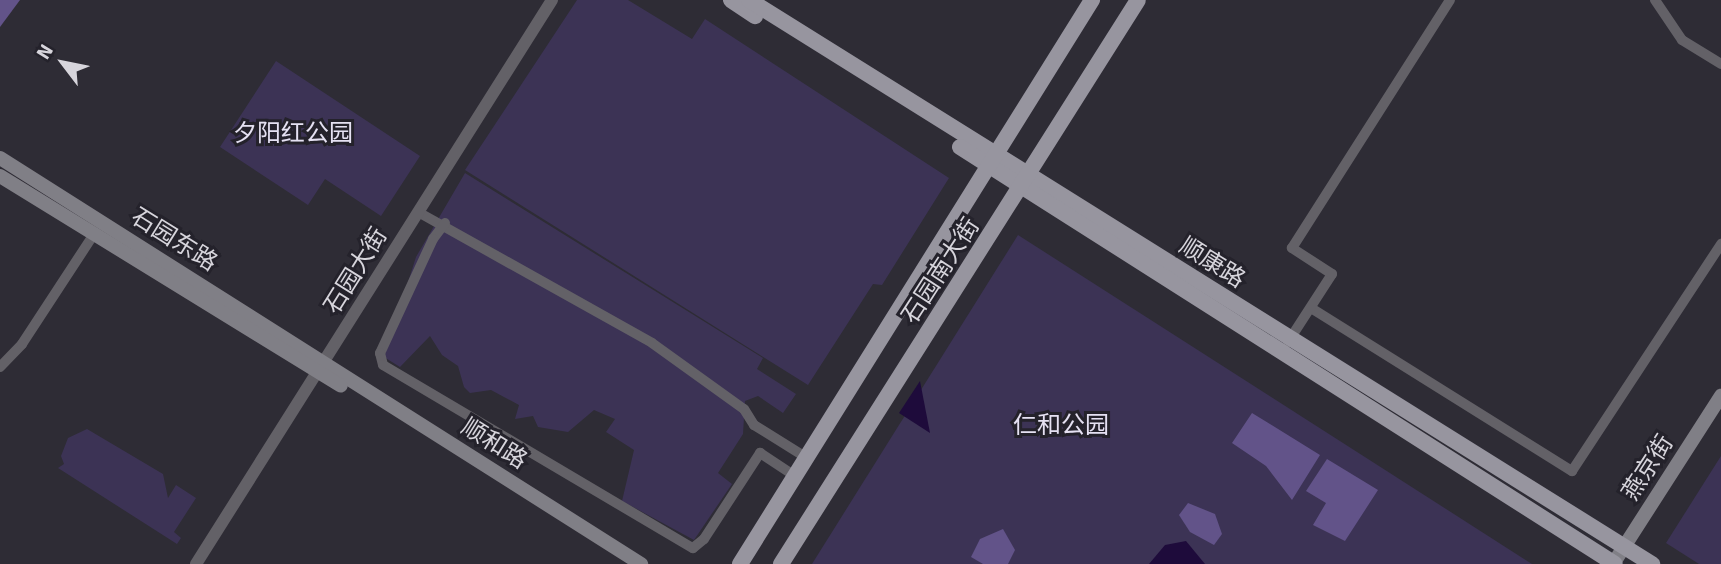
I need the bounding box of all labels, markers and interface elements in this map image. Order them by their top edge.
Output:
north arrow [28,28,98,98]
text: N [32,40,59,64]
park label: 夕阳红公园 [233,120,353,148]
street label: 石园东路 [126,202,222,278]
street label: 石园南大街 [896,213,986,329]
street label: 石园大街 [318,223,394,319]
street label: 顺康路 [1174,232,1250,294]
park label: 仁和公园 [1013,412,1109,440]
street label: 顺和路 [456,413,532,475]
street label: 燕京街 [1616,430,1680,506]

